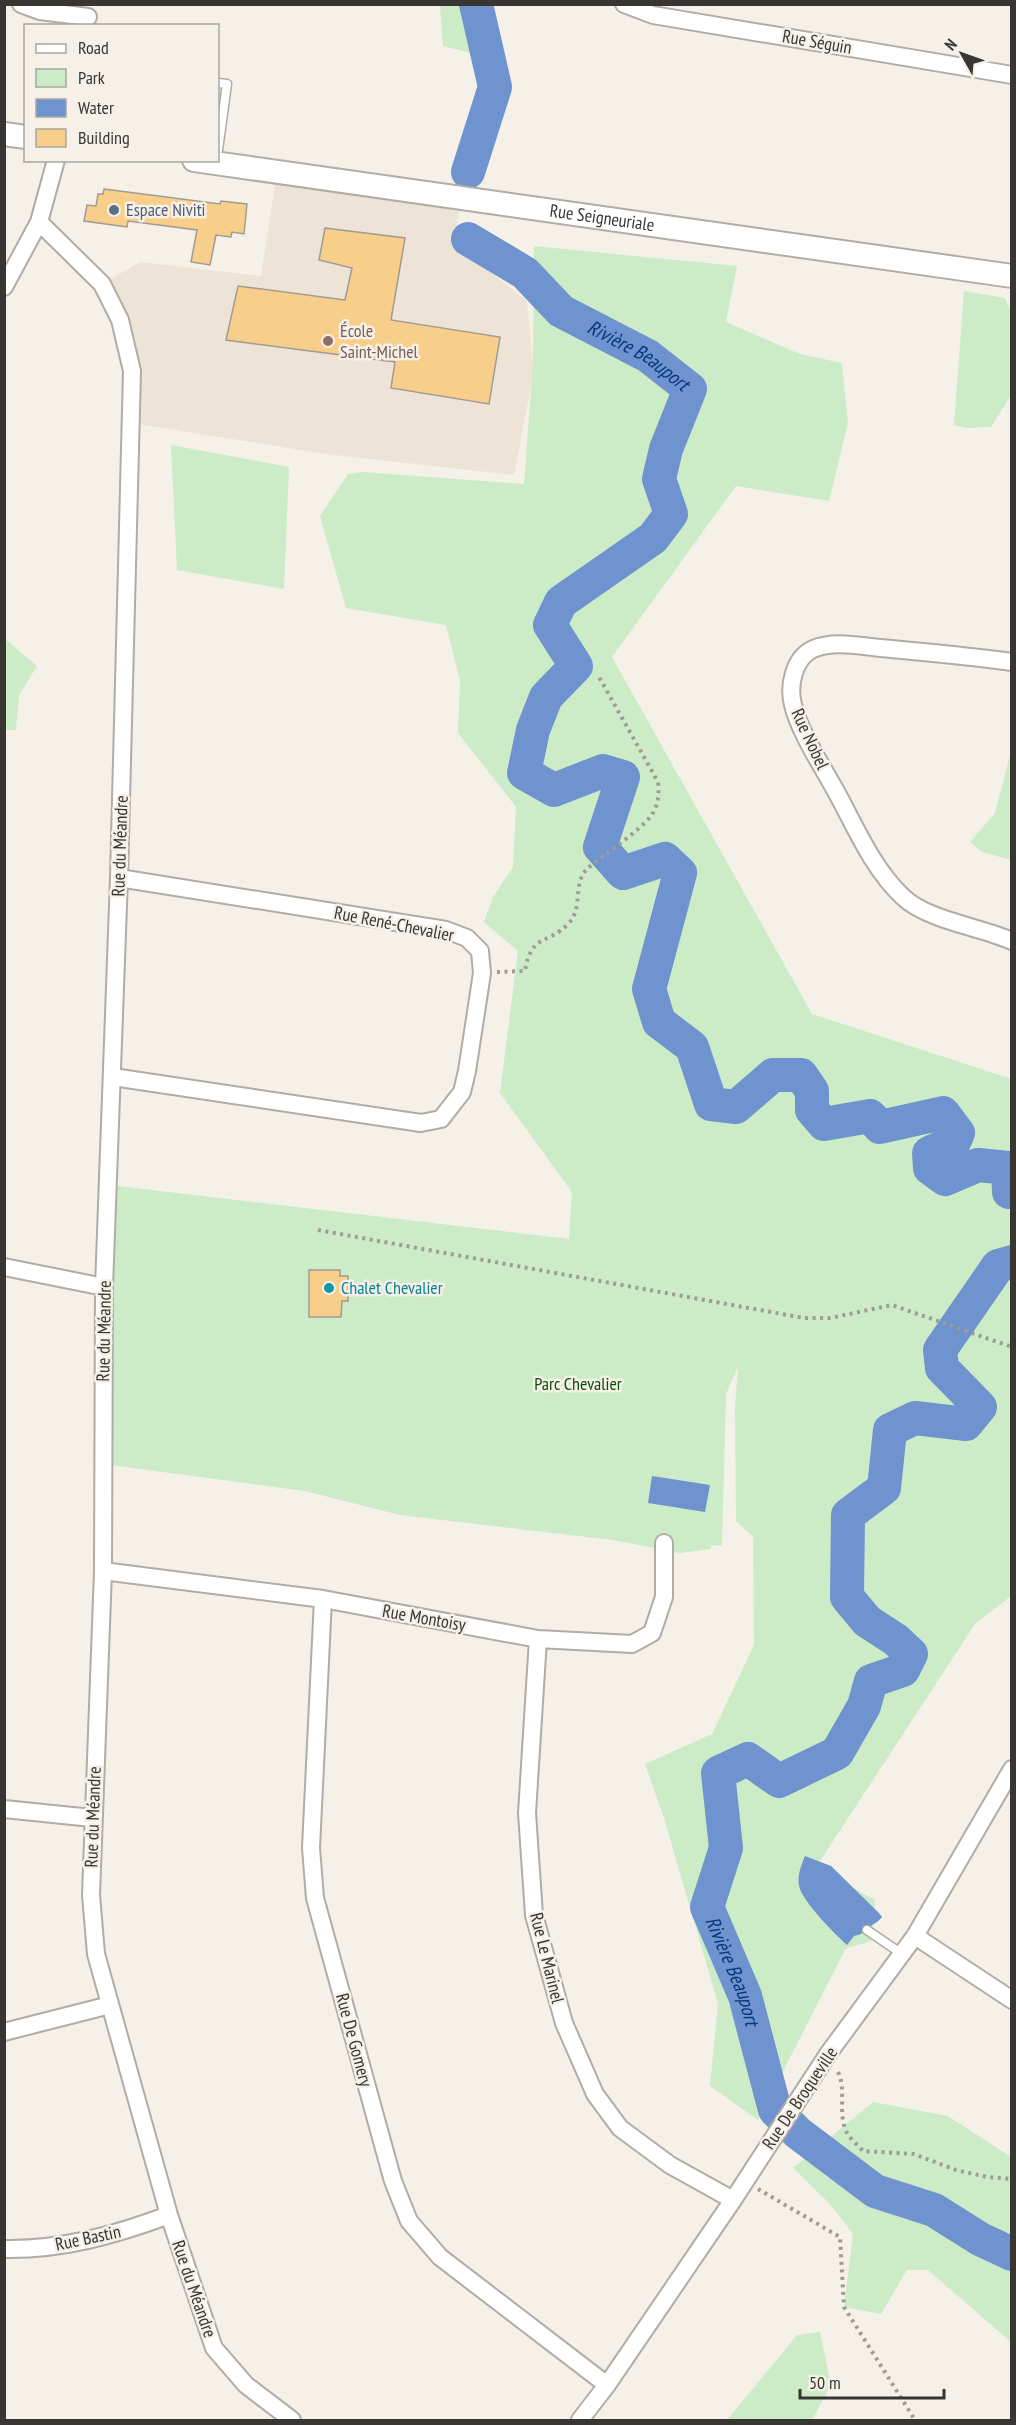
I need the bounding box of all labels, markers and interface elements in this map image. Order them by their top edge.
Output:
legend [24,24,219,162]
street label: Rue Séguin [781,24,854,59]
north arrow [932,24,992,84]
text: N [940,35,961,54]
text: Road [78,36,109,59]
text: Park [78,66,105,89]
text: Water [78,96,114,119]
text: Building [78,126,130,149]
place label: Espace Niviti [126,198,206,221]
street label: Rue Seigneuriale [548,199,656,236]
marker: Espace Niviti [107,203,121,217]
water label: Rivière Beauport [583,314,697,398]
place label: École Saint-Michel [340,319,419,363]
marker: École Saint-Michel [321,334,335,348]
street label: Rue Nobel [786,705,835,774]
street label: Rue du Méandre [106,795,133,897]
street label: Rue René-Chevalier [332,901,456,946]
place label: Chalet Chevalier [341,1276,443,1299]
street label: Rue du Méandre [91,1280,116,1382]
marker: Chalet Chevalier [322,1281,336,1295]
park label: Parc Chevalier [534,1372,622,1395]
street label: Rue Montoisy [381,1599,468,1636]
street label: Rue du Méandre [79,1766,106,1868]
street label: Rue Le Marinel [525,1910,570,2006]
water label: Rivière Beauport [700,1912,766,2031]
street label: Rue De Gomery [331,1991,378,2089]
street label: Rue De Broqueville [757,2042,842,2153]
street label: Rue Bastin [53,2219,123,2256]
street label: Rue du Méandre [167,2237,222,2340]
scale bar [800,2362,944,2400]
text: 50 m [809,2371,841,2394]

